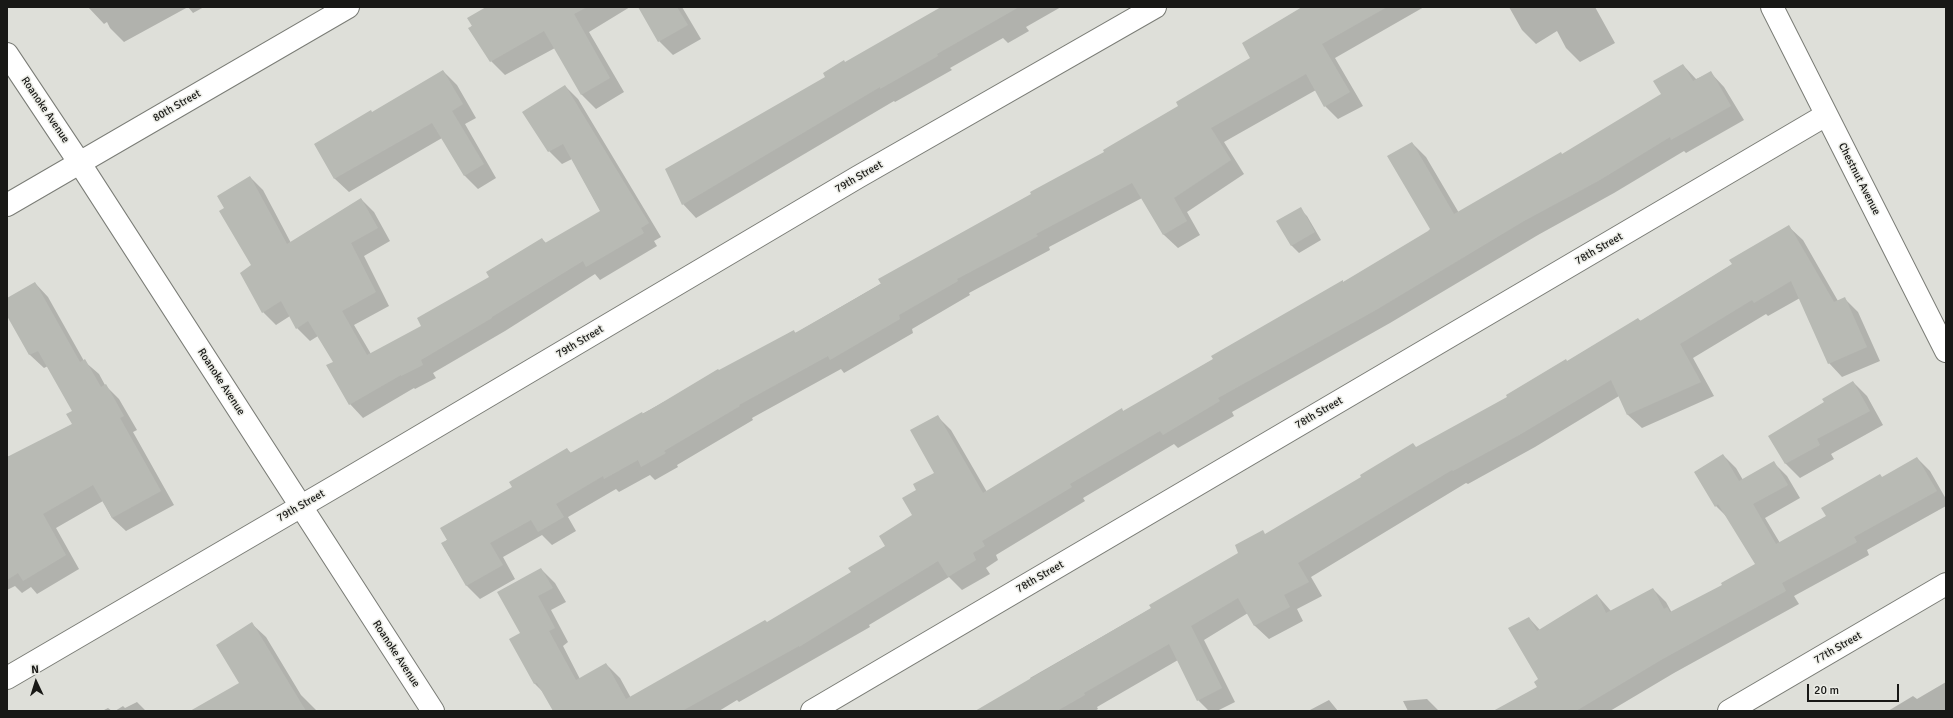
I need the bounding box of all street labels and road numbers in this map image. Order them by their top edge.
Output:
street label: Roanoke Avenue [18,74,72,146]
street label: 80th Street [151,87,203,125]
street label: Chestnut Avenue [1835,141,1883,217]
street label: 79th Street [833,158,885,196]
street label: 78th Street [1573,230,1625,268]
street label: 79th Street [554,323,606,361]
street label: Roanoke Avenue [194,346,248,418]
street label: 78th Street [1293,394,1345,432]
street label: 79th Street [275,487,327,525]
street label: 78th Street [1014,558,1066,596]
street label: Roanoke Avenue [369,618,423,690]
street label: 77th Street [1812,629,1864,667]

